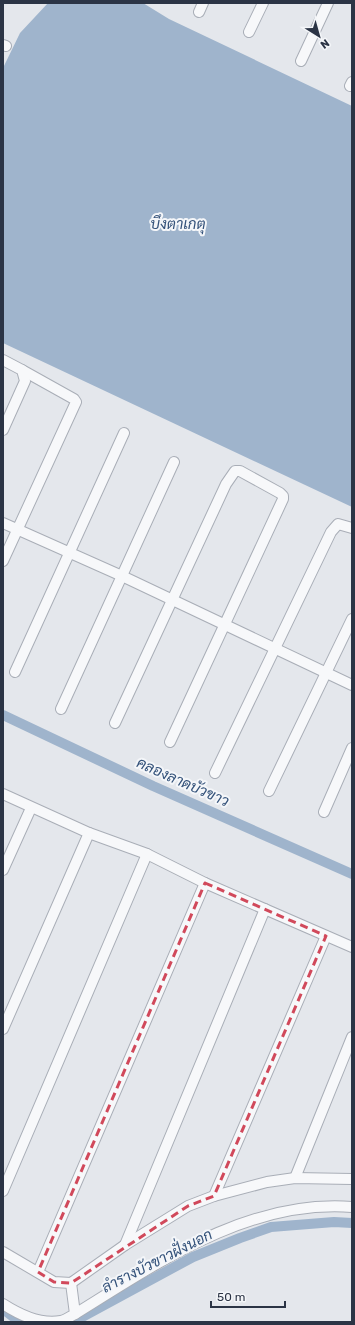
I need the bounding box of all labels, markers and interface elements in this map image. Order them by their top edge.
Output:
north arrow [299,16,339,56]
text: N [318,36,332,51]
water label: บึงตาเกตุ [150,214,206,235]
water label: คลองลาดบัวขาว [134,754,232,811]
water label: ลำรางบัวขาวฝั่งนอก [96,1220,215,1297]
scale bar [211,1283,285,1309]
text: 50 m [217,1290,245,1304]

